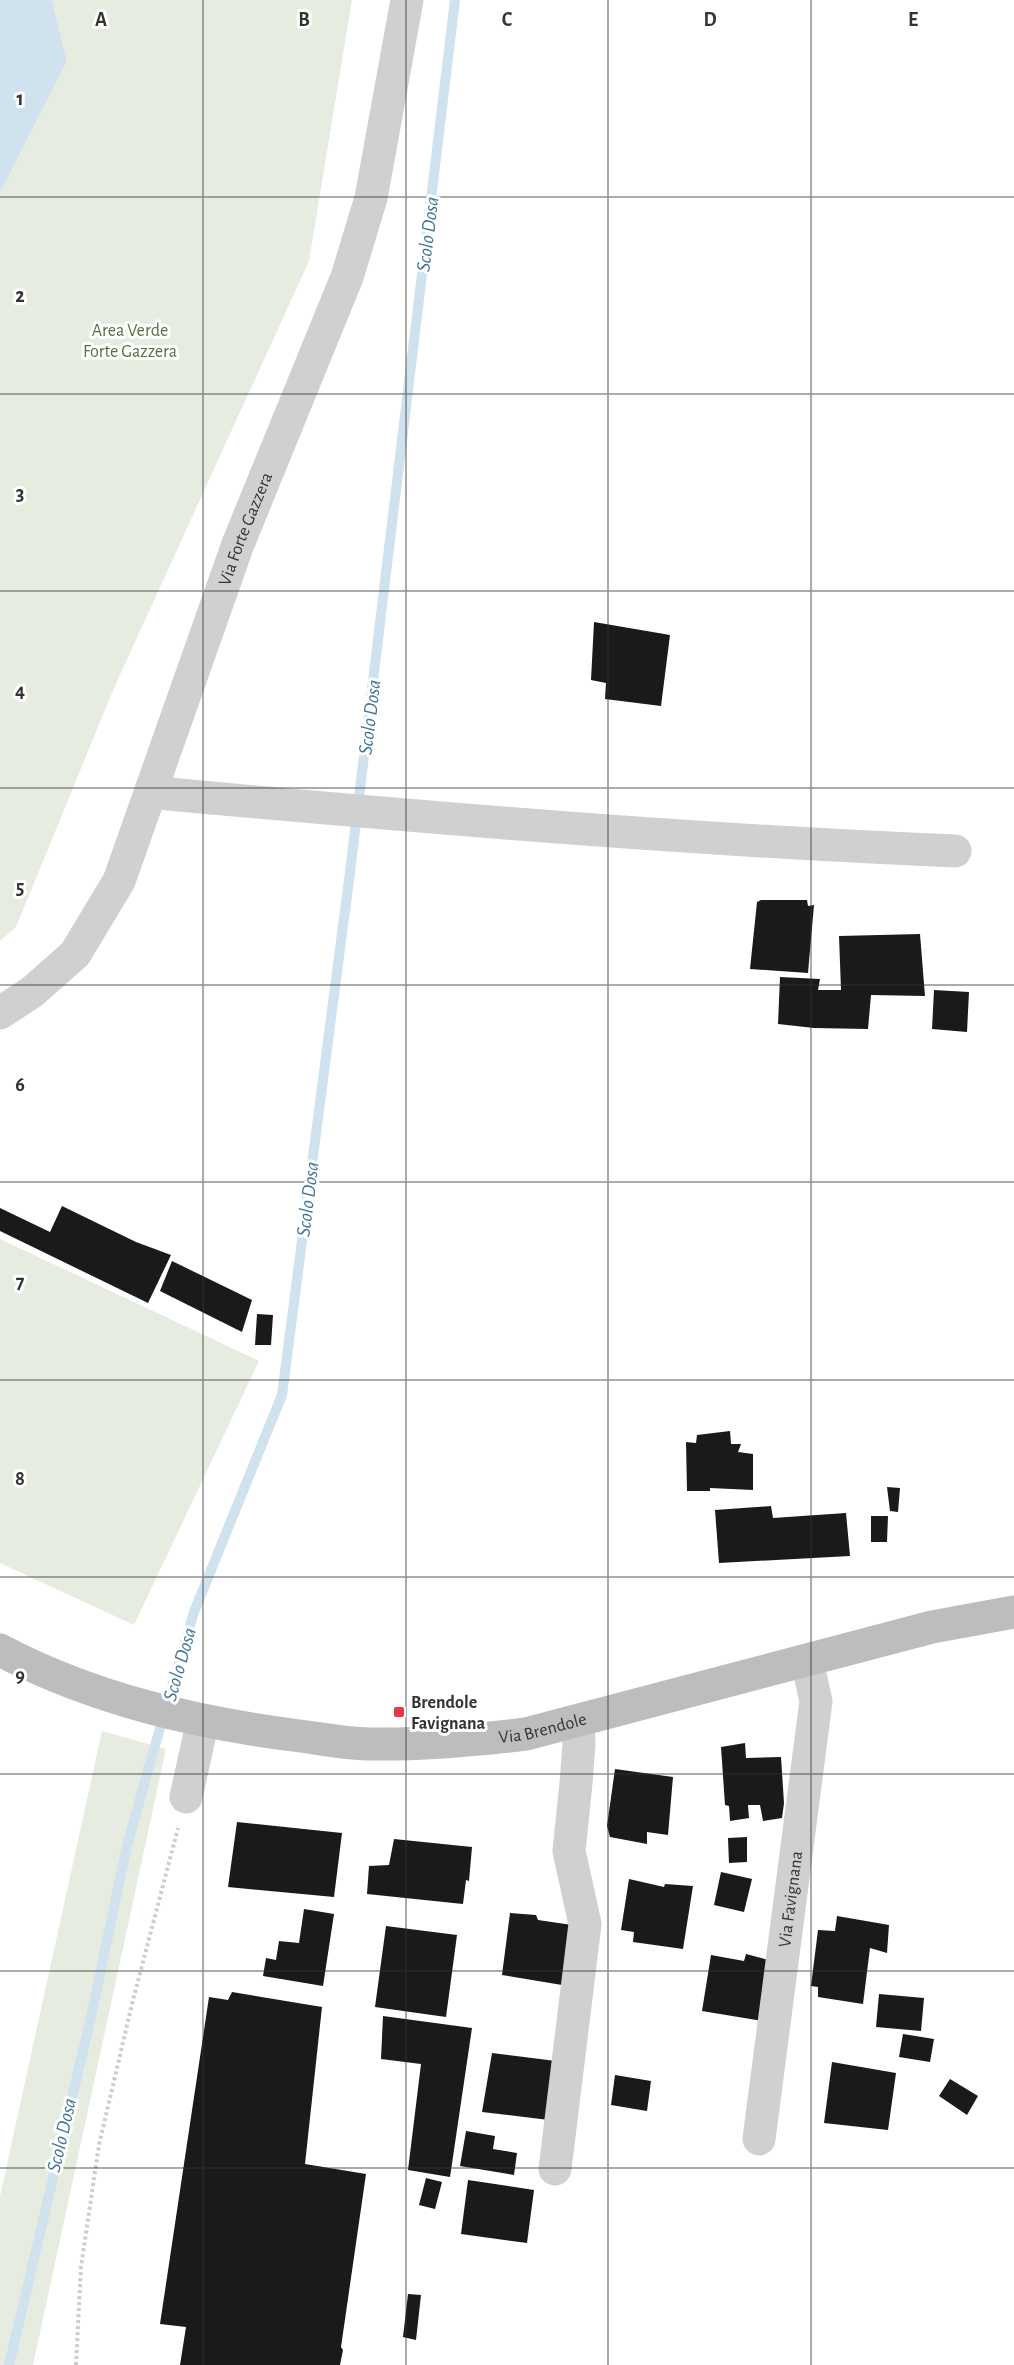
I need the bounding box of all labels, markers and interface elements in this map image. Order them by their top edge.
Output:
text: A [95,10,107,30]
text: B [298,10,310,30]
text: C [502,10,513,30]
text: D [703,10,717,30]
text: E [908,10,918,30]
text: 1 [16,89,24,109]
water label: Scolo Dosa [413,195,443,273]
text: 2 [15,286,25,306]
park label: Area Verde Forte Gazzera [83,322,177,361]
street label: Via Forte Gazzera [216,470,276,588]
text: 3 [16,484,24,504]
water label: Scolo Dosa [355,678,385,756]
text: 4 [15,681,25,701]
text: 5 [16,878,24,898]
text: 6 [15,1075,25,1095]
water label: Scolo Dosa [293,1160,323,1238]
text: 7 [16,1272,25,1292]
text: 8 [15,1469,25,1489]
water label: Scolo Dosa [160,1625,200,1703]
text: 9 [15,1666,25,1686]
place label: Brendole Favignana [411,1694,486,1733]
marker: Brendole Favignana [392,1705,406,1719]
street label: Via Brendole [498,1710,589,1747]
street label: Via Favignana [776,1850,806,1948]
water label: Scolo Dosa [44,2096,80,2174]

